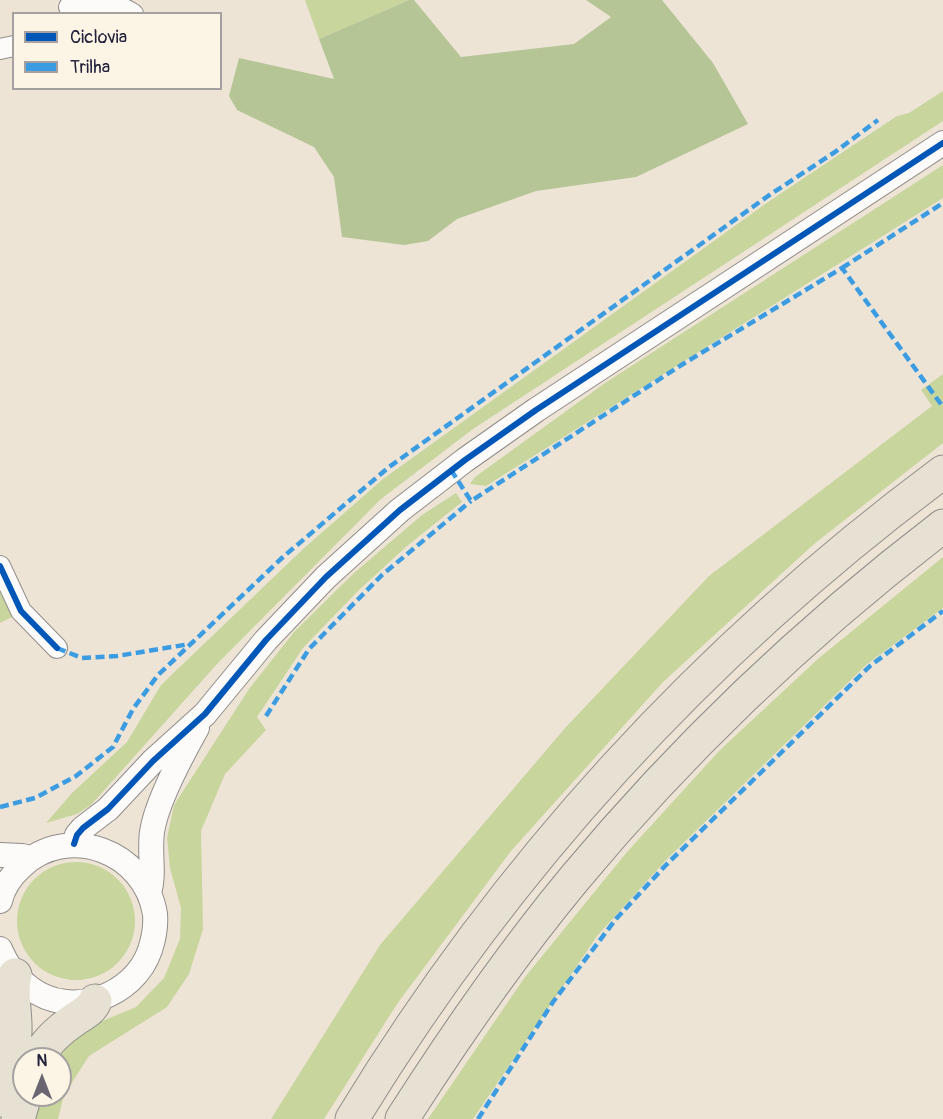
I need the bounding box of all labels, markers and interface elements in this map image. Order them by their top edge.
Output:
legend [12,12,222,90]
text: Ciclovia [70,26,127,49]
text: Trilha [70,56,110,79]
north arrow [12,1047,72,1107]
text: N [37,1051,47,1071]

